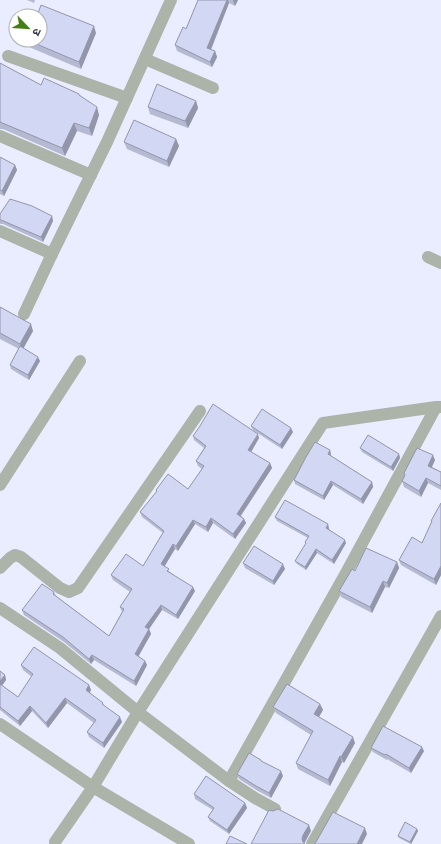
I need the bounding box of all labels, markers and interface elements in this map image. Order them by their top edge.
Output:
north arrow [8,8,48,48]
text: उ [28,26,44,38]

